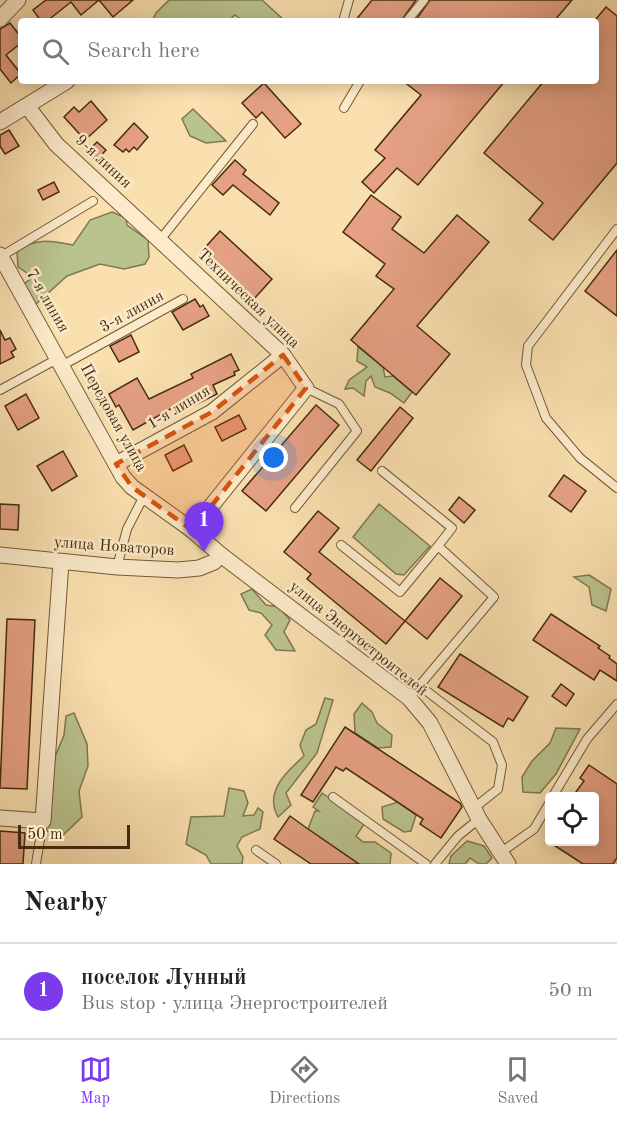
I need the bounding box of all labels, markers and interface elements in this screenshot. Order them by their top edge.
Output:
search box [18,18,599,84]
icon: search [39,35,72,68]
text: Search here [87,40,200,62]
street label: 9-я линия [72,132,134,192]
street label: Техническая улица [194,246,302,352]
street label: 7-я линия [22,267,72,335]
street label: 3-я линия [97,288,167,336]
street label: Передовая улица [77,361,149,475]
street label: 1-я линия [145,383,213,433]
your location [259,443,288,472]
pin: 1 [184,502,224,552]
street label: улица Новаторов [53,535,175,559]
street label: улица Энергостроителей [286,579,430,699]
map controls [545,792,599,846]
button: locate [545,792,599,846]
scale bar [18,822,130,850]
text: 50 m [27,827,63,843]
text: Nearby [24,890,108,916]
text: поселок Лунный [81,967,247,989]
text: 1 [38,981,49,1001]
text: 50 m [548,981,593,1001]
text: Bus stop · улица Энергостроителей [81,994,388,1014]
tab: Map [79,1053,112,1109]
tab: Directions [269,1053,340,1109]
tab: Saved [498,1053,538,1109]

